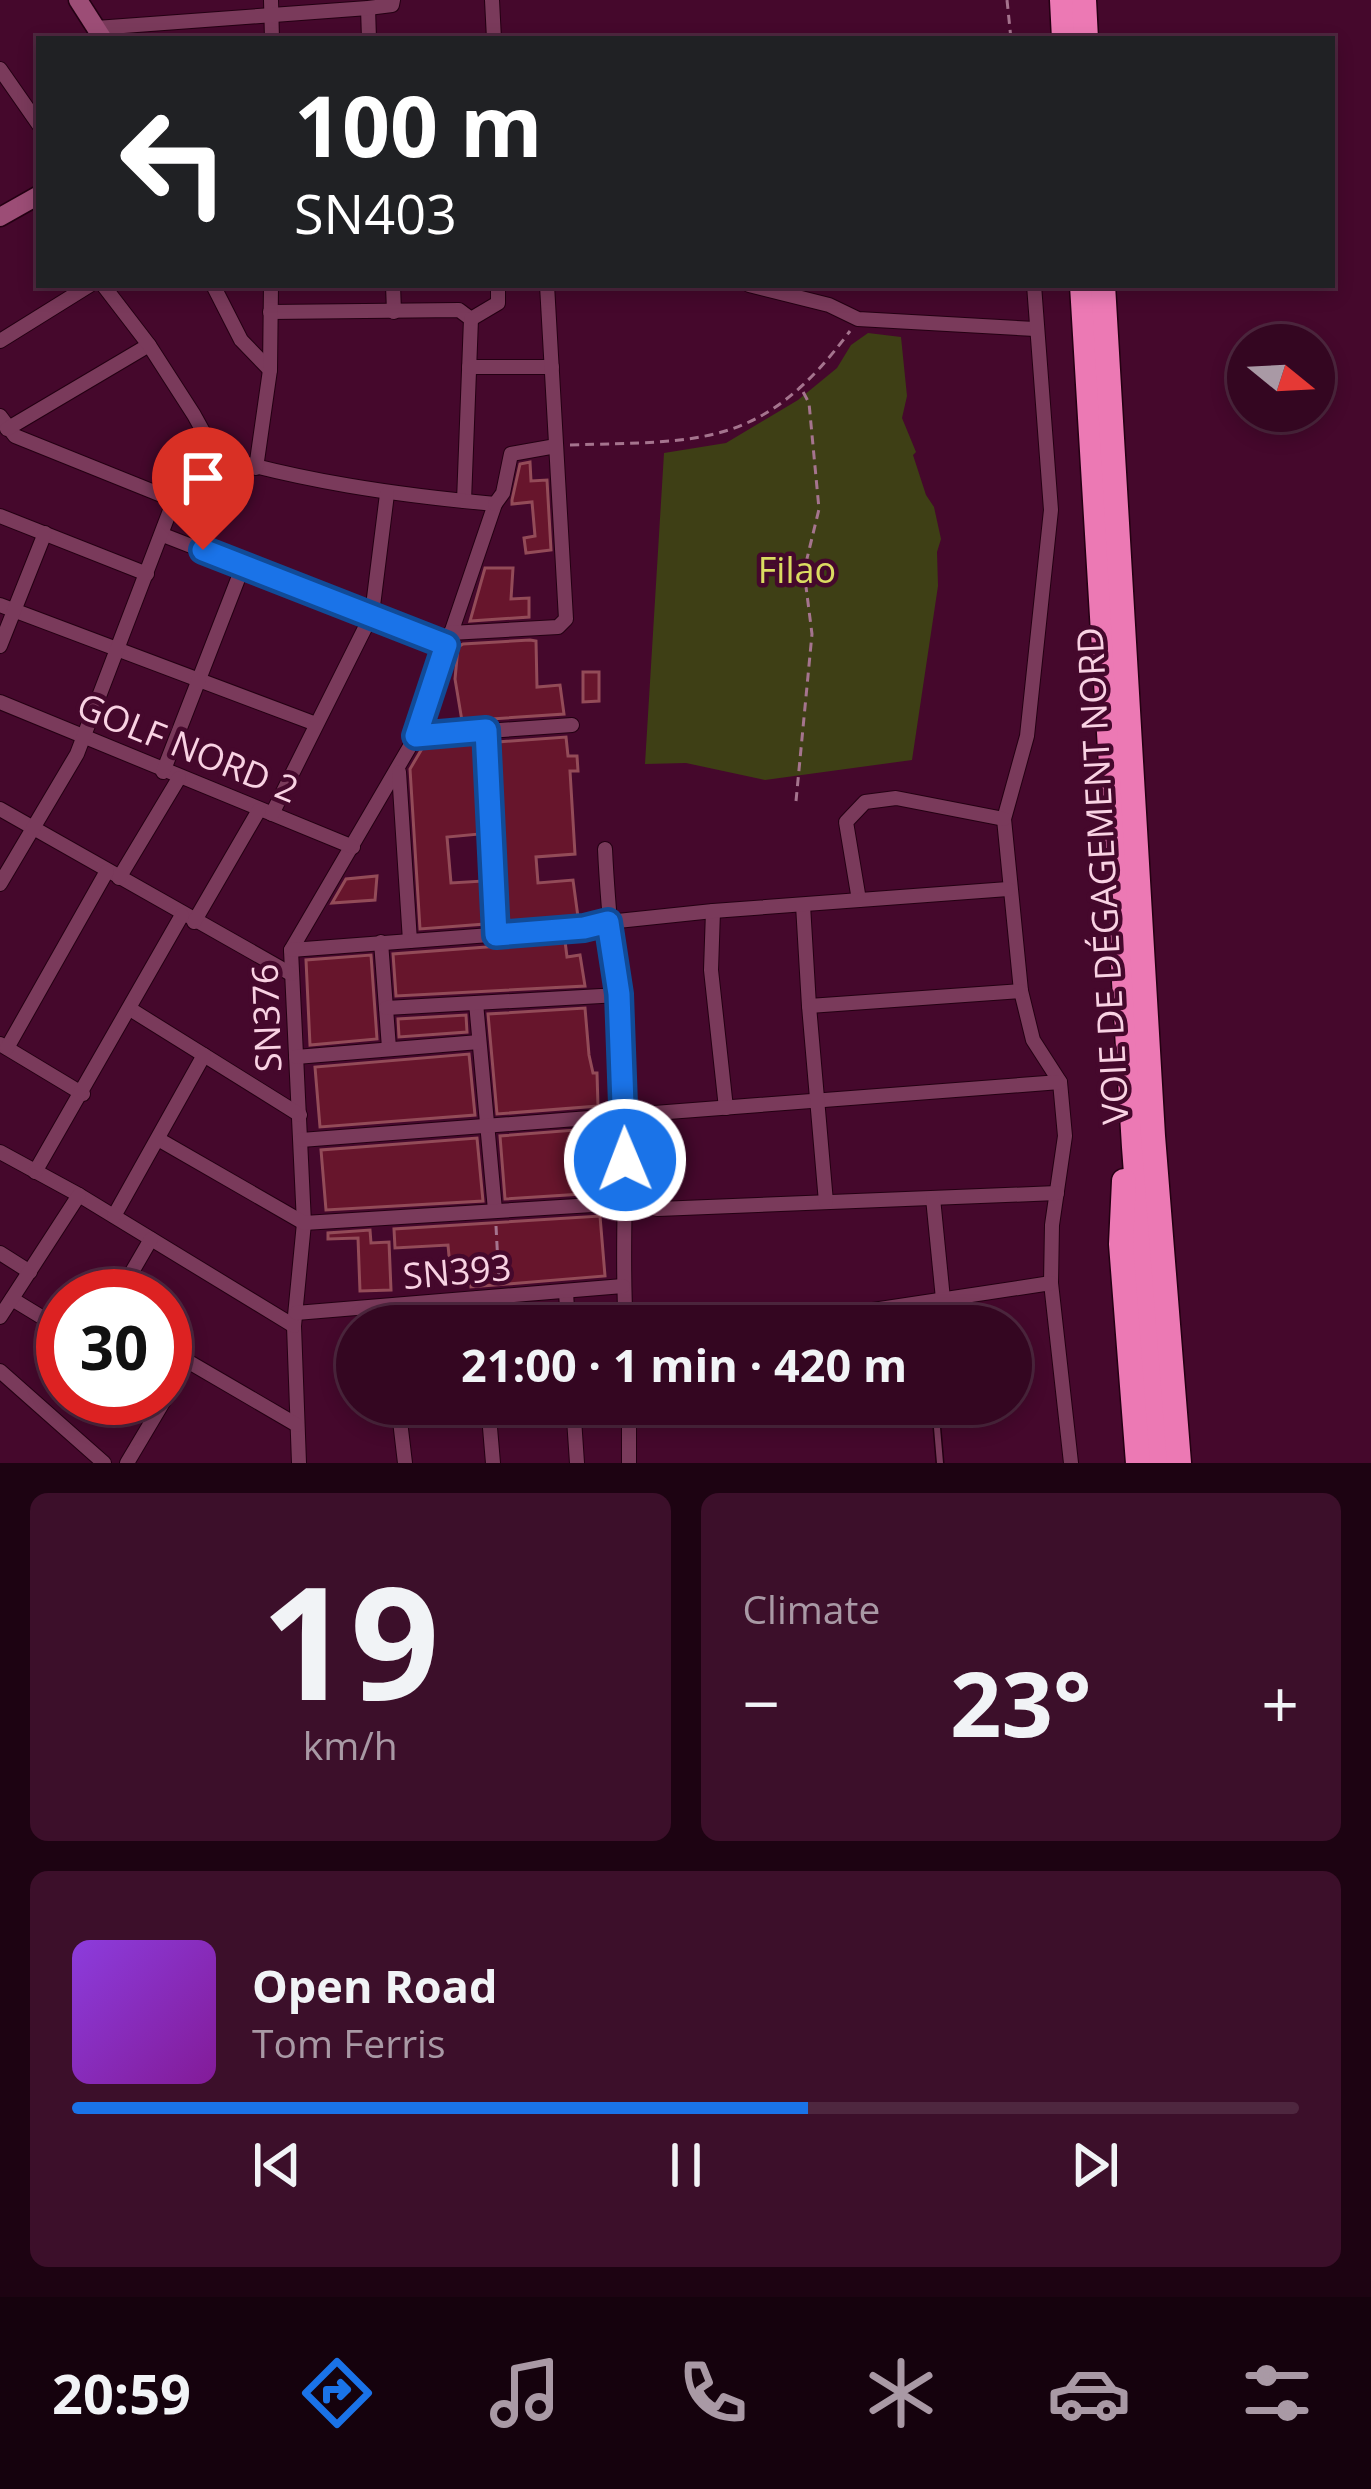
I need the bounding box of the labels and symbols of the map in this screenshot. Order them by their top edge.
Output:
north arrow [1227,324,1335,432]
pin [152,427,254,550]
park label: Filao [758,545,836,594]
street label: VOIE DE DÉGAGEMENT NORD [1065,626,1139,1126]
street label: GOLF NORD 2 [70,680,306,814]
street label: SN376 [240,963,292,1073]
position arrow [562,1097,688,1223]
street label: SN393 [401,1242,513,1300]
speed limit sign: 30 [36,1269,192,1425]

